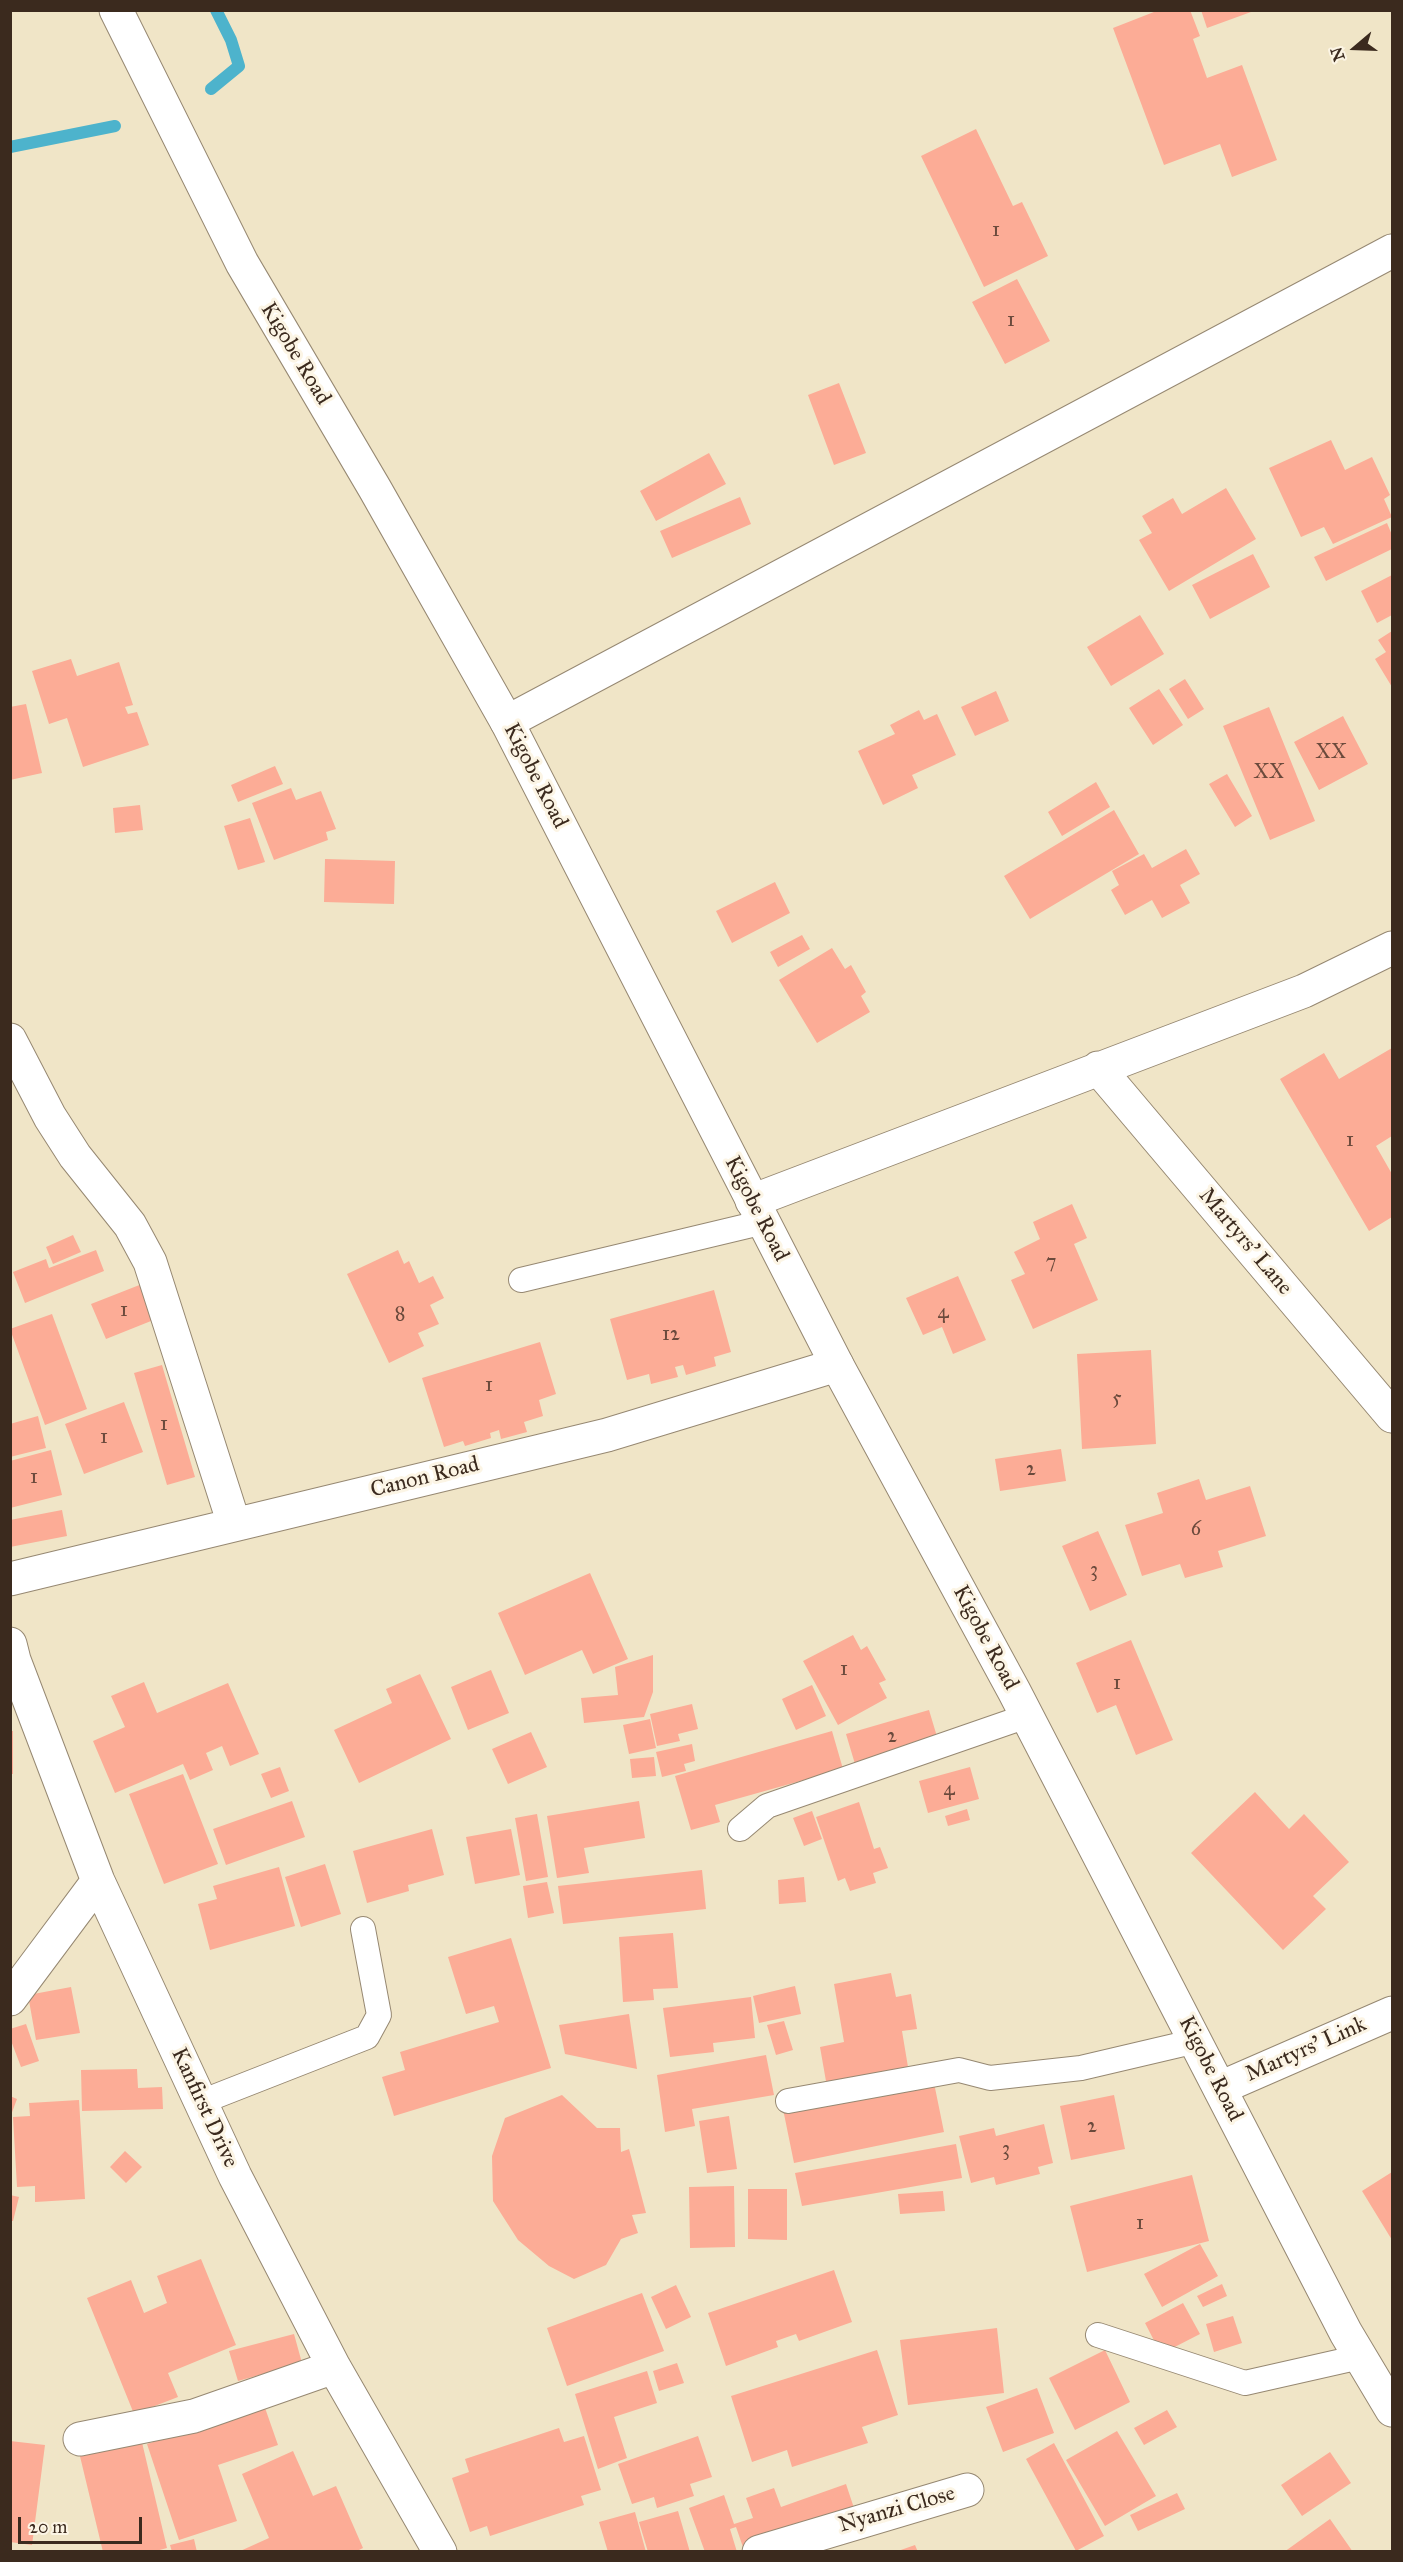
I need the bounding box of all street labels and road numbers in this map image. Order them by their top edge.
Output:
street label: Kigobe Road [254,298,336,410]
street label: Kigobe Road [497,719,573,833]
street label: Kigobe Road [718,1152,794,1266]
street label: Martyrs' Lane [1193,1183,1297,1301]
street label: Canon Road [368,1452,482,1504]
street label: Kigobe Road [946,1581,1024,1695]
street label: Kigobe Road [1172,2012,1248,2126]
street label: Martyrs' Link [1242,2012,1370,2088]
street label: Kanfirst Drive [165,2044,243,2172]
street label: Nyanzi Close [836,2481,958,2539]

